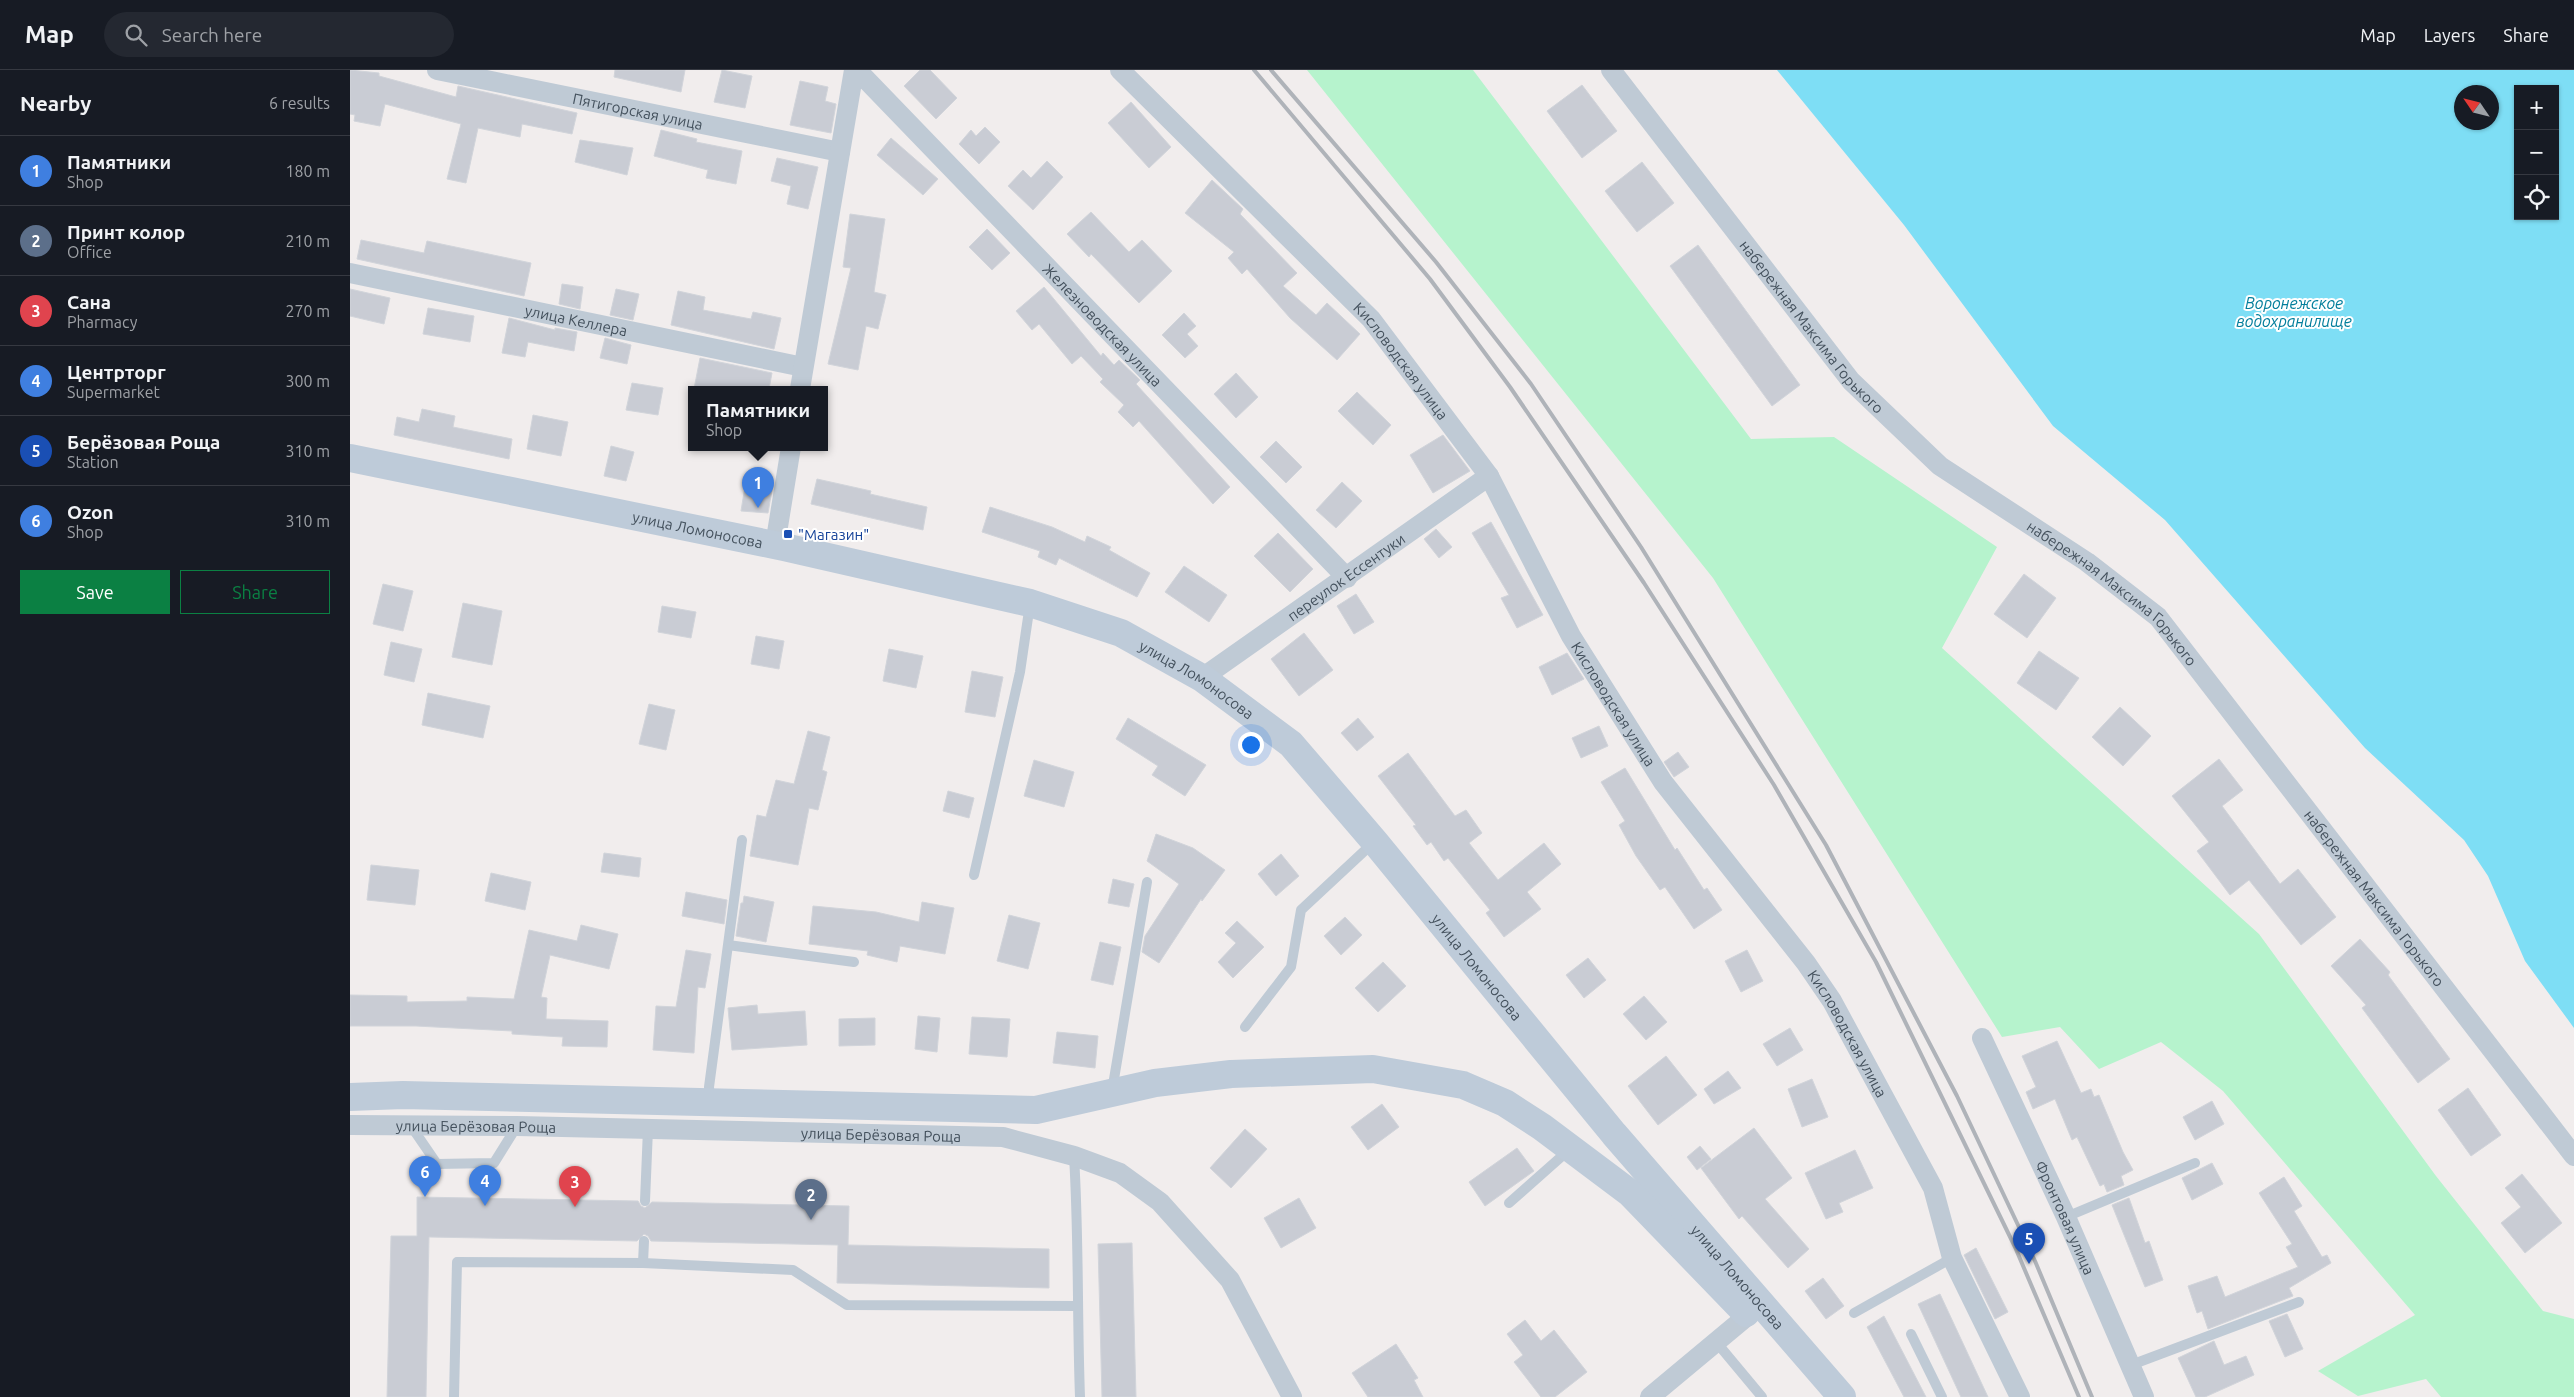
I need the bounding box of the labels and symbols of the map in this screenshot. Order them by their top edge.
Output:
north arrow [2454,85,2499,130]
street label: Пятигорская улица [571,89,705,132]
street label: набережная Максима Горького [1737,236,1887,416]
street label: Железноводская улица [1040,260,1166,390]
water label: Воронежское водохранилище [2236,294,2352,330]
street label: Кисловодская улица [1351,299,1452,423]
street label: улица Келлера [523,301,629,339]
pin: 1 [742,467,774,508]
street label: улица Ломоносова [631,508,764,551]
street label: набережная Максима Горького [2024,517,2201,669]
place label: "Магазин" [798,526,869,543]
marker: "Магазин" [782,528,794,540]
street label: переулок Ессентуки [1284,529,1408,624]
street label: улица Ломоносова [1137,637,1257,722]
street label: Кисловодская улица [1568,639,1659,769]
your location [1238,732,1264,758]
street label: набережная Максима Горького [2301,806,2448,989]
street label: улица Ломоносова [1429,910,1526,1024]
street label: Кисловодская улица [1805,967,1891,1100]
street label: улица Берёзовая Роща [396,1117,556,1135]
street label: улица Берёзовая Роща [801,1124,961,1145]
pin: 6 [409,1156,441,1197]
street label: Фронтовая улица [2032,1158,2098,1277]
pin: 4 [469,1165,501,1206]
pin: 3 [559,1166,591,1207]
pin: 2 [795,1179,827,1220]
street label: улица Ломоносова [1688,1221,1788,1332]
pin: 5 [2013,1223,2045,1264]

